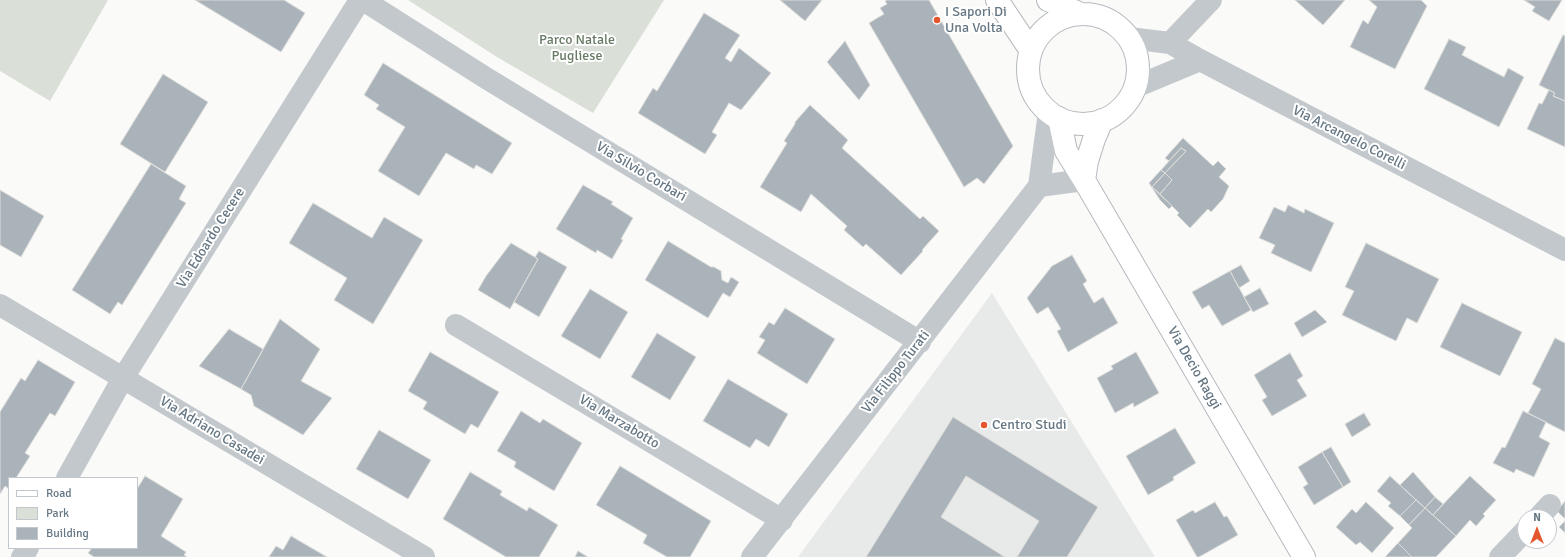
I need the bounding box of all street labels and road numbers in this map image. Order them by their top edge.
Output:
street label: Via Arcangelo Corelli [1290,102,1408,174]
street label: Via Silvio Corbari [593,138,689,206]
street label: Via Edoardo Cecere [173,185,249,291]
street label: Via Decio Raggi [1164,324,1224,412]
street label: Via Filippo Turati [858,327,934,417]
street label: Via Marzabotto [576,391,662,453]
street label: Via Adriano Casadei [157,393,267,469]

